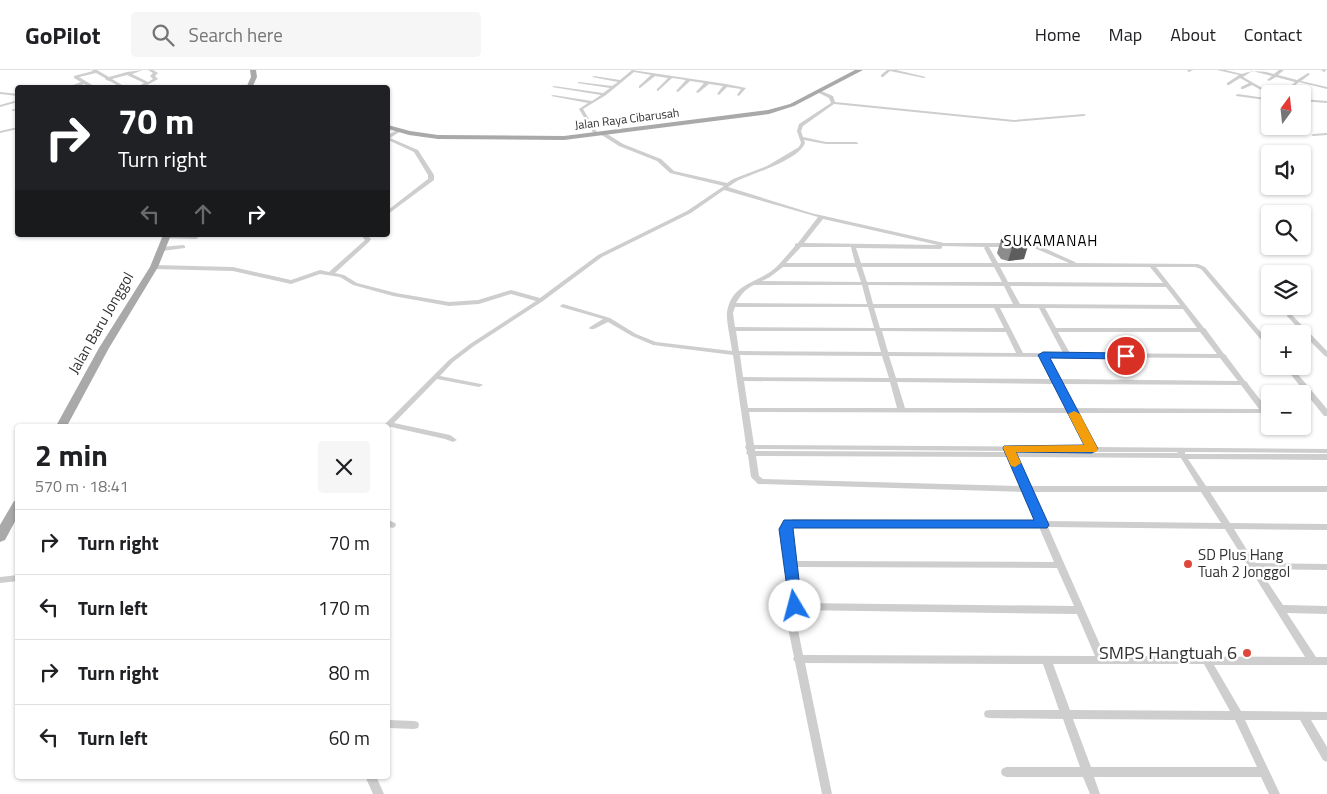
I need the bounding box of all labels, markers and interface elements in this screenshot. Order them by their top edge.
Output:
search box [131,12,481,57]
text: GoPilot [25,17,101,53]
text: Search here [189,20,283,49]
icon: search [149,21,177,49]
text: Home [1035,21,1081,48]
text: Map [1109,21,1142,48]
text: About [1170,21,1216,48]
text: Contact [1244,21,1302,48]
north arrow [1261,85,1311,135]
map controls [1261,85,1311,435]
text: 70 m [118,94,194,148]
street label: Jalan Raya Cibarusah [574,103,680,134]
icon: right [35,105,100,170]
text: Turn right [118,142,207,176]
button: sound [1261,145,1311,195]
icon: left [136,200,164,228]
icon: ahead [189,200,217,228]
icon: right [242,200,270,228]
button: search [1261,205,1311,255]
district label: SUKAMANAH [1003,229,1099,252]
button: layers [1261,265,1311,315]
street label: Jalan Baru Jonggol [62,267,139,378]
button: + [1261,325,1311,375]
pin [1105,335,1147,377]
icon: arrive [1112,342,1140,370]
button: − [1261,385,1311,435]
text: 2 min [35,432,108,478]
button: close [318,441,370,493]
text: 570 m · 18:41 [35,474,129,498]
icon: right [35,528,63,556]
text: Turn right [78,528,159,557]
text: 70 m [329,528,370,557]
place label: SD Plus Hang Tuah 2 Jonggol [1198,543,1290,583]
marker: SD Plus Hang Tuah 2 Jonggol [1182,558,1194,570]
position arrow [768,579,820,631]
icon: left [35,593,63,621]
text: Turn left [78,593,148,622]
text: 170 m [318,593,370,622]
place label: SMPS Hangtuah 6 [1099,639,1237,666]
marker: SMPS Hangtuah 6 [1241,647,1253,659]
icon: right [35,658,63,686]
text: Turn right [78,658,159,687]
text: 80 m [329,658,370,687]
icon: left [35,723,63,751]
text: Turn left [78,723,148,752]
text: 60 m [329,723,370,752]

